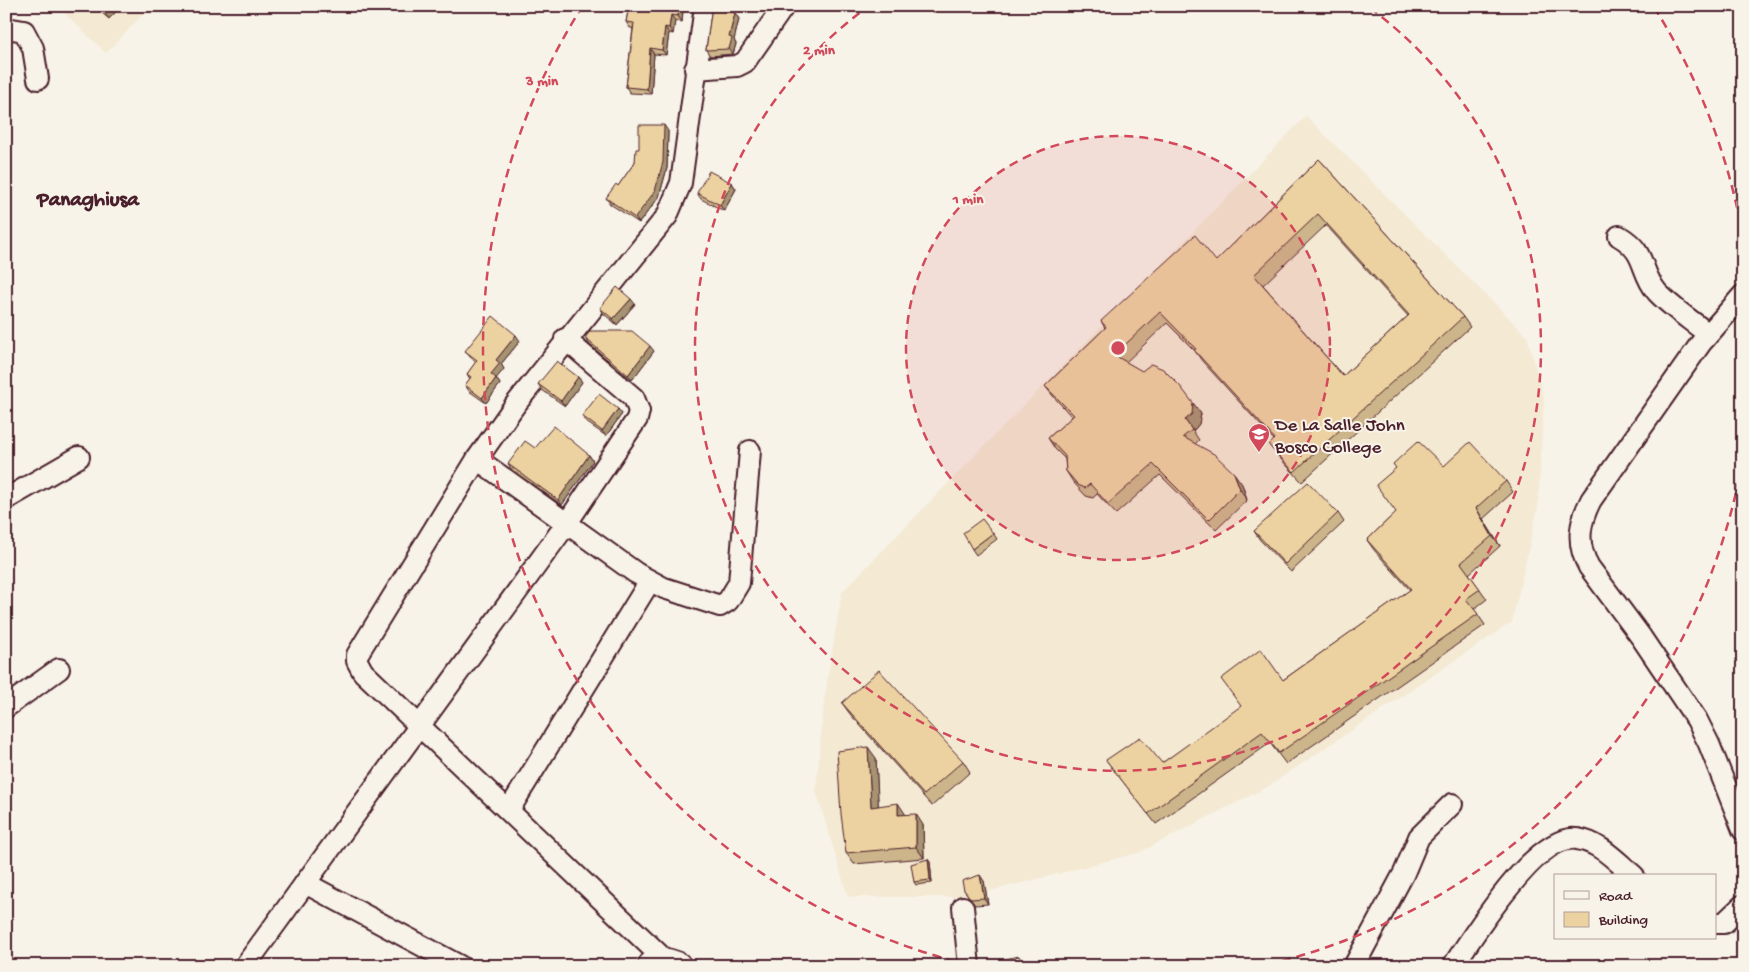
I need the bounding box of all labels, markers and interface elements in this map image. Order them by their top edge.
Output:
text: 2 min [803,42,836,60]
text: 3 min [525,73,559,91]
district label: Panaghiusa [36,189,140,214]
text: 1 min [952,191,984,209]
centre of rings [1109,339,1127,357]
place label: De La Salle John Bosco College [1273,415,1405,460]
school or university icon: De La Salle John Bosco College [1247,422,1271,453]
legend [1554,874,1716,940]
text: Road [1599,888,1633,906]
text: Building [1598,912,1648,930]

